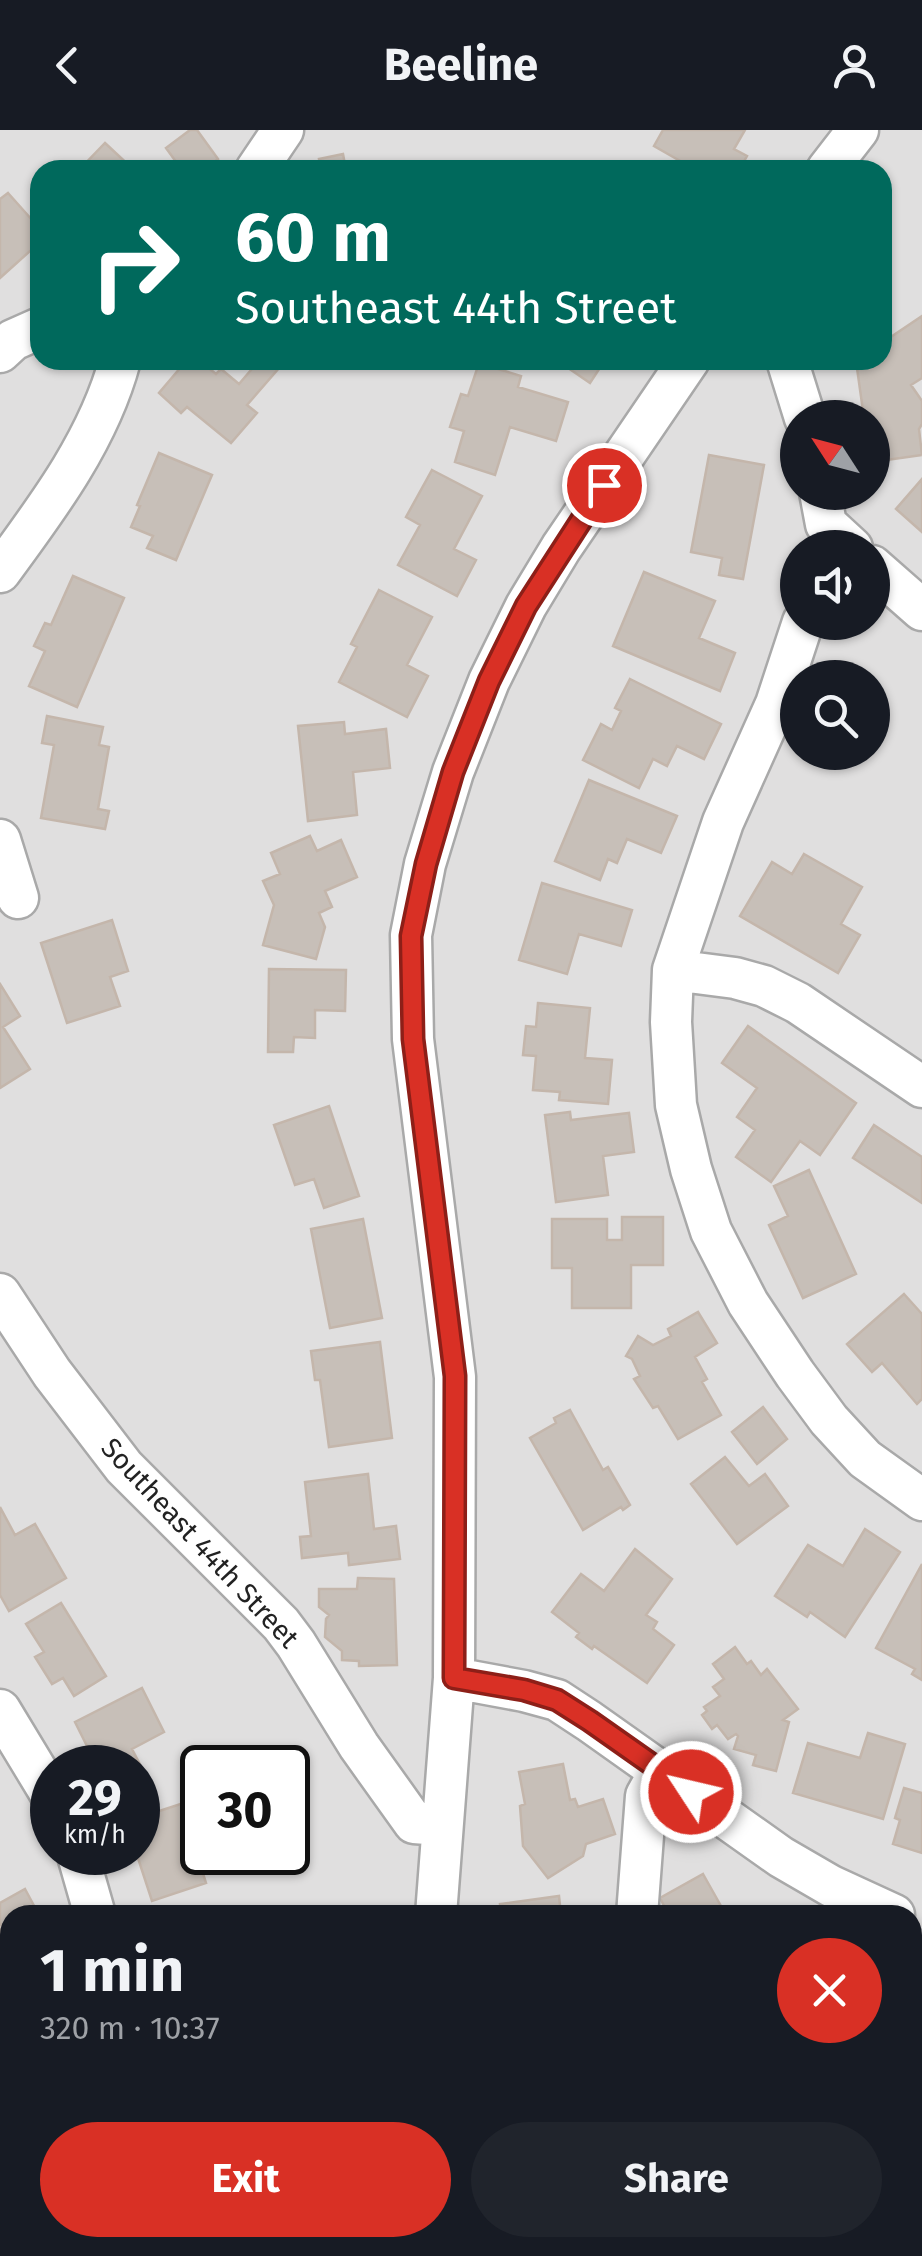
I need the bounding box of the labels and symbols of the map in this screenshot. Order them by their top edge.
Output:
north arrow [780,400,890,510]
pin [562,443,647,528]
street label: Southeast 44th Street [94,1431,306,1655]
position arrow [639,1740,743,1844]
speed limit sign: 30 [180,1745,310,1875]

